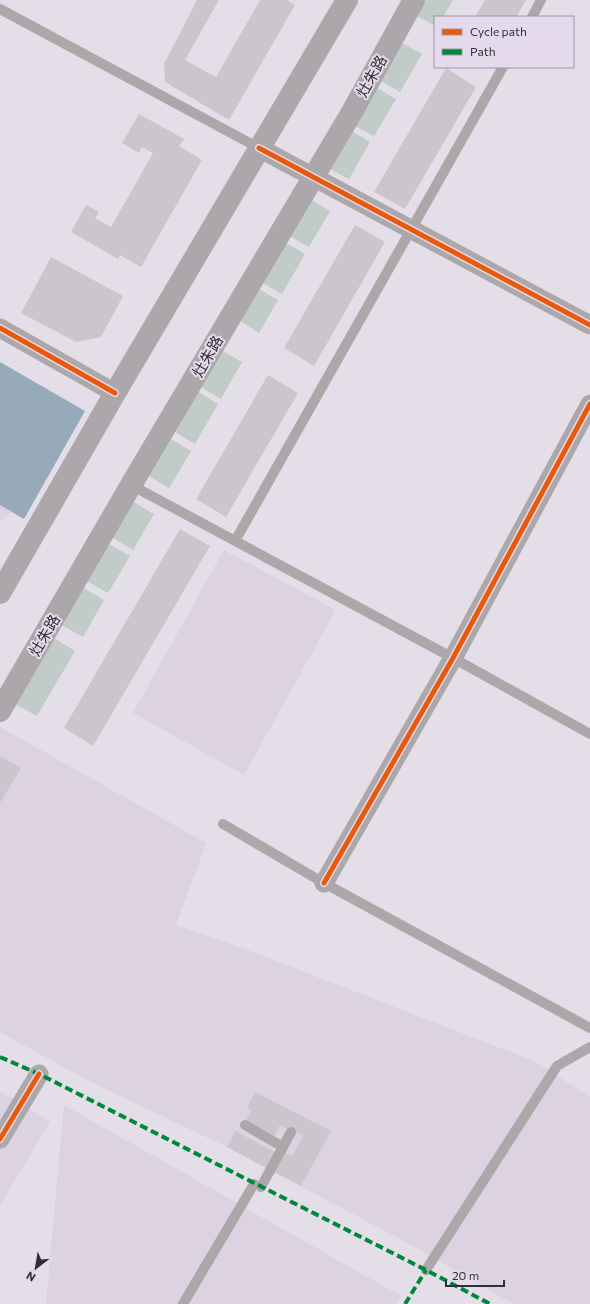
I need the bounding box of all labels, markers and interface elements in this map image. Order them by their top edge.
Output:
legend [434,16,574,68]
text: Cycle path [470,24,527,38]
text: Path [470,44,496,58]
street label: 灶朱路 [352,52,390,100]
street label: 灶朱路 [188,332,226,380]
street label: 灶朱路 [25,611,63,659]
north arrow [16,1248,56,1288]
scale bar [446,1262,504,1288]
text: 20 m [452,1268,479,1282]
text: N [24,1269,37,1285]

